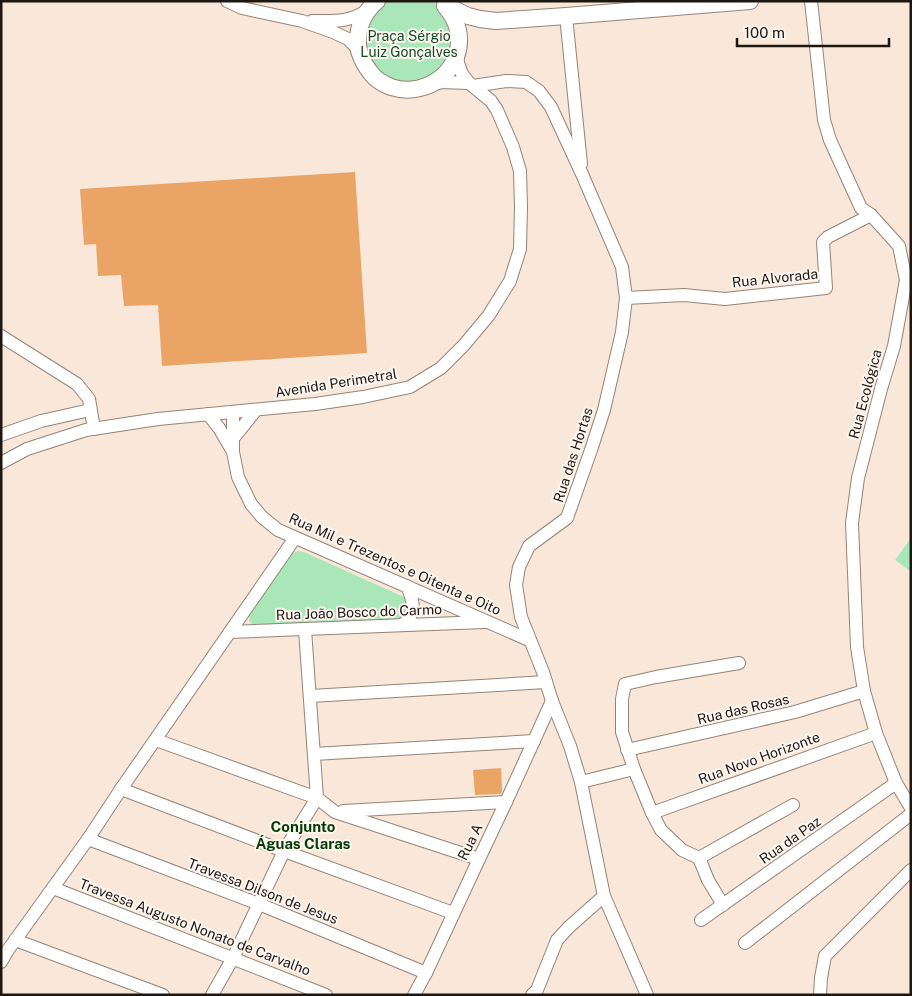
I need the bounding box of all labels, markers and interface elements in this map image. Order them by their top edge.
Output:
scale bar [737,15,890,47]
text: 100 m [744,24,785,41]
park label: Praça Sérgio Luiz Gonçalves [360,28,458,60]
street label: Rua Alvorada [731,266,819,290]
street label: Rua Ecológica [845,348,885,440]
street label: Avenida Perimetral [274,365,398,401]
street label: Rua das Hortas [550,406,596,504]
street label: Rua Mil e Trezentos e Oitenta e Oito [287,510,504,618]
street label: Rua João Bosco do Carmo [276,601,442,623]
street label: Rua das Rosas [695,691,791,727]
street label: Rua Novo Horizonte [696,729,822,787]
street label: Rua da Paz [756,813,824,867]
district label: Conjunto Águas Claras [256,818,351,852]
street label: Rua A [454,821,486,863]
street label: Travessa Dilson de Jesus [186,855,340,927]
street label: Travessa Augusto Nonato de Carvalho [77,875,313,979]

